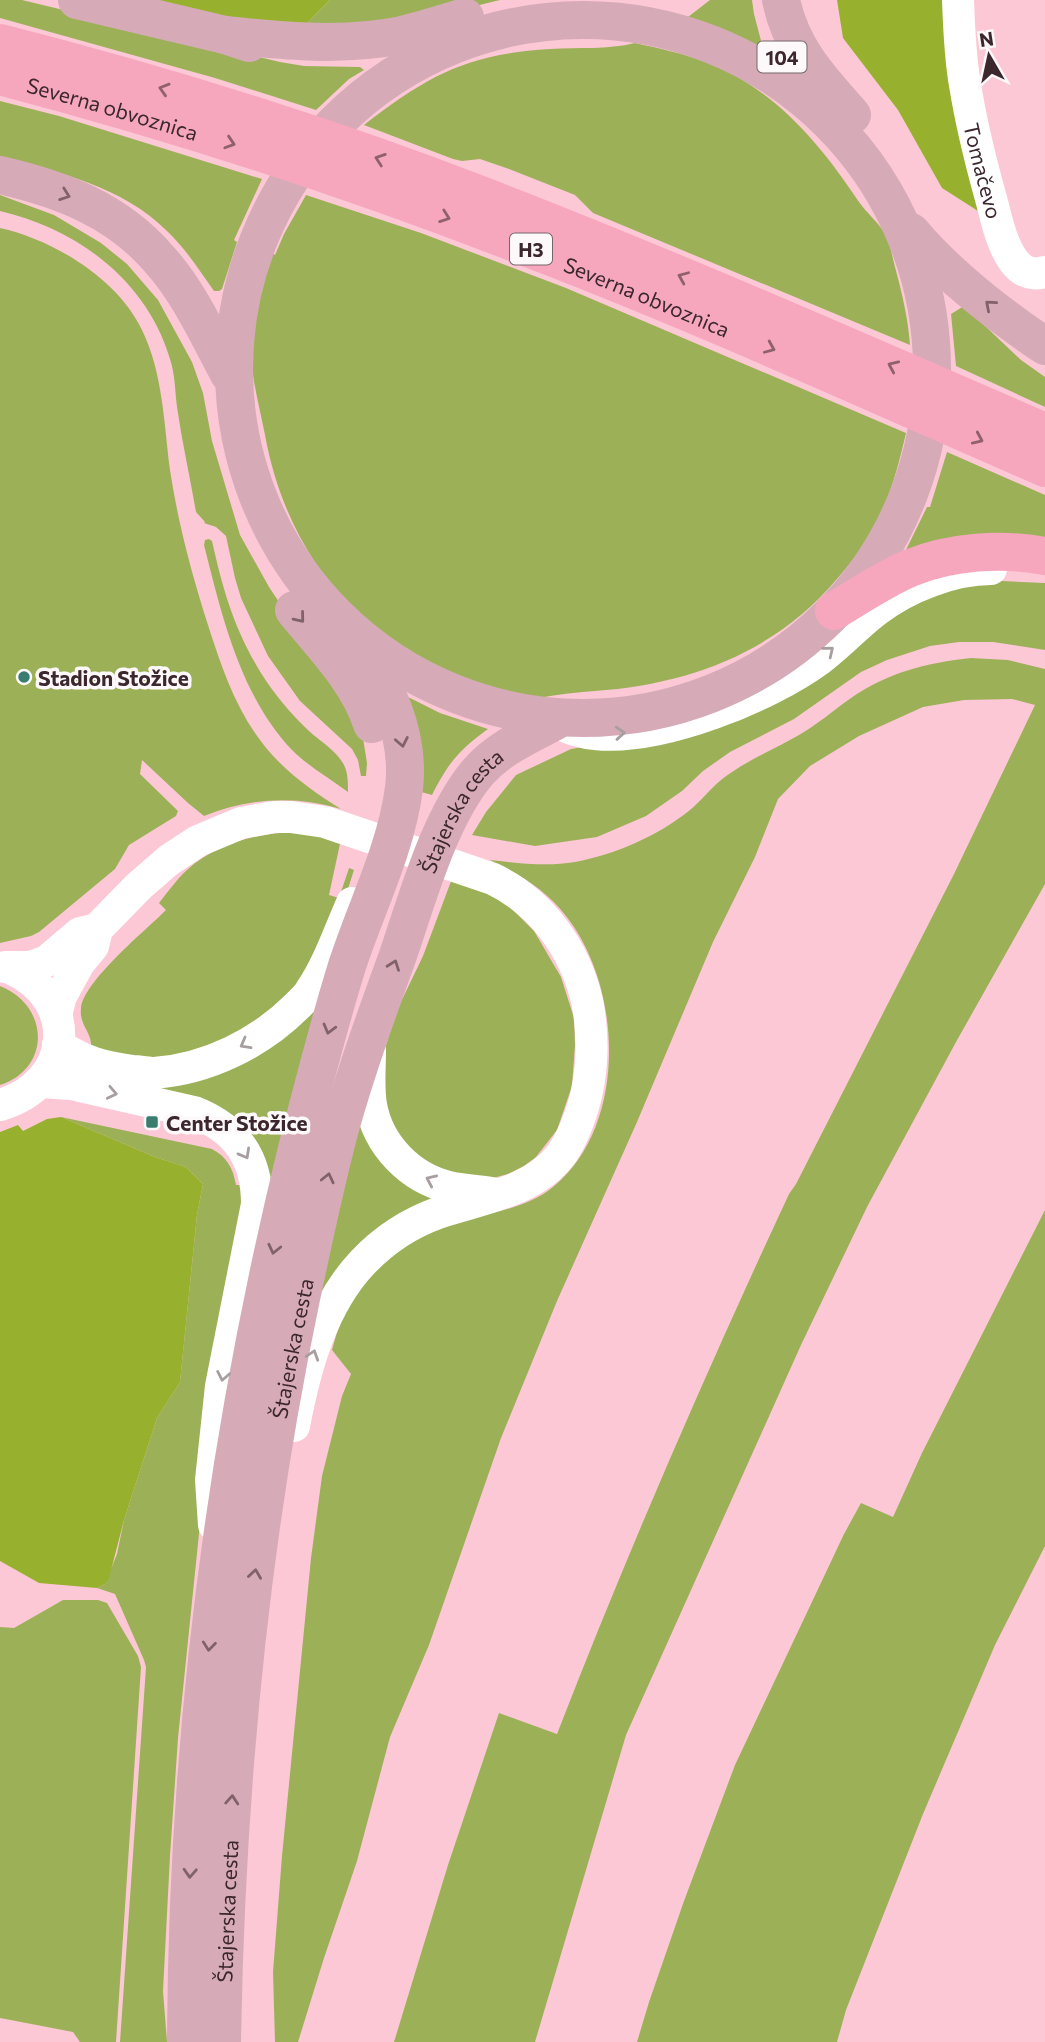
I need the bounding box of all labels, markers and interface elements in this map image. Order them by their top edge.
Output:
north arrow [954,21,1024,91]
text: N [977,26,995,51]
road number: 104 [758,41,806,72]
street label: Severna obvoznica [24,71,201,144]
one-way arrow [158,82,170,97]
street label: Tomačevo [960,120,1008,221]
one-way arrow [224,134,236,149]
one-way arrow [374,153,387,167]
one-way arrow [59,186,71,200]
one-way arrow [439,209,451,223]
road number: H3 [510,233,552,264]
street label: Severna obvoznica [561,251,734,341]
one-way arrow [678,271,690,285]
one-way arrow [986,301,999,313]
one-way arrow [763,340,775,354]
one-way arrow [887,360,900,374]
one-way arrow [972,430,984,444]
one-way arrow [292,611,305,623]
one-way arrow [821,647,833,660]
place label: Stadion Stožice [38,665,189,690]
marker: Stadion Stožice [16,669,32,685]
one-way arrow [615,726,626,741]
one-way arrow [394,736,409,748]
street label: Štajerska cesta [414,743,507,877]
one-way arrow [386,960,400,972]
one-way arrow [323,1022,337,1034]
one-way arrow [240,1036,253,1049]
one-way arrow [106,1085,118,1100]
place label: Center Stožice [166,1110,308,1135]
marker: Center Stožice [144,1114,160,1130]
one-way arrow [237,1147,250,1159]
one-way arrow [320,1172,335,1184]
one-way arrow [426,1174,438,1188]
one-way arrow [268,1243,282,1255]
street label: Štajerska cesta [266,1276,318,1421]
one-way arrow [305,1349,319,1361]
one-way arrow [217,1370,232,1382]
one-way arrow [247,1568,262,1580]
one-way arrow [202,1640,217,1652]
one-way arrow [224,1795,239,1806]
street label: Štajerska cesta [211,1839,242,1983]
one-way arrow [183,1867,198,1878]

